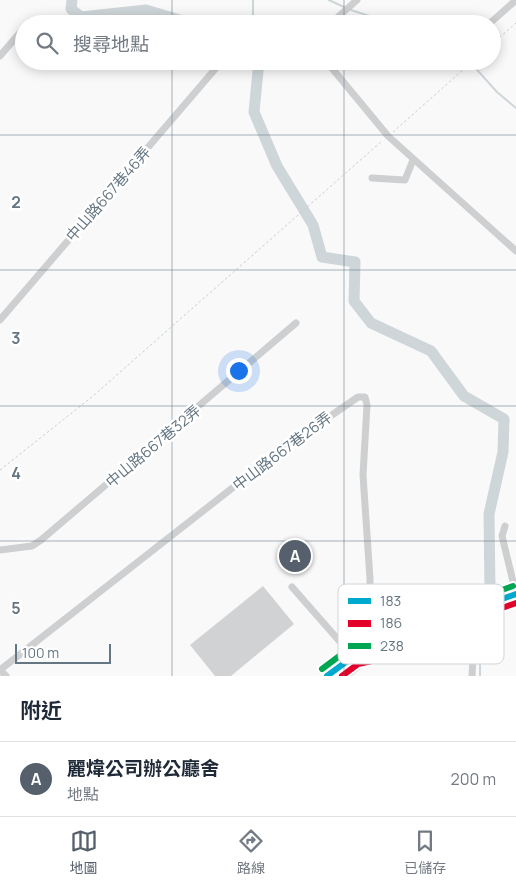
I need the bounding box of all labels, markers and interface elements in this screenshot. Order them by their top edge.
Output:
search box [15,15,501,70]
icon: search [33,29,61,57]
text: 搜尋地點 [73,31,149,57]
street label: 中山路667巷46弄 [61,142,155,246]
text: 2 [11,191,21,213]
text: 3 [11,327,21,349]
your location [226,358,252,384]
street label: 中山路667巷32弄 [101,400,205,492]
street label: 中山路667巷26弄 [228,407,336,495]
text: 4 [11,462,21,484]
pin: A [279,537,311,575]
legend [338,584,504,664]
text: 183 [380,591,401,610]
text: 5 [11,597,21,619]
text: 186 [380,613,402,632]
text: 238 [380,636,404,655]
scale bar [15,641,111,664]
text: 100 m [22,643,59,662]
text: 附近 [20,696,62,724]
text: 麗煒公司辦公廳舍 [67,755,219,781]
text: A [31,768,41,790]
text: 200 m [451,768,496,790]
text: 地點 [67,783,99,805]
tab: 地圖 [70,827,98,877]
tab: 路線 [237,827,265,877]
tab: 已儲存 [404,827,446,877]

